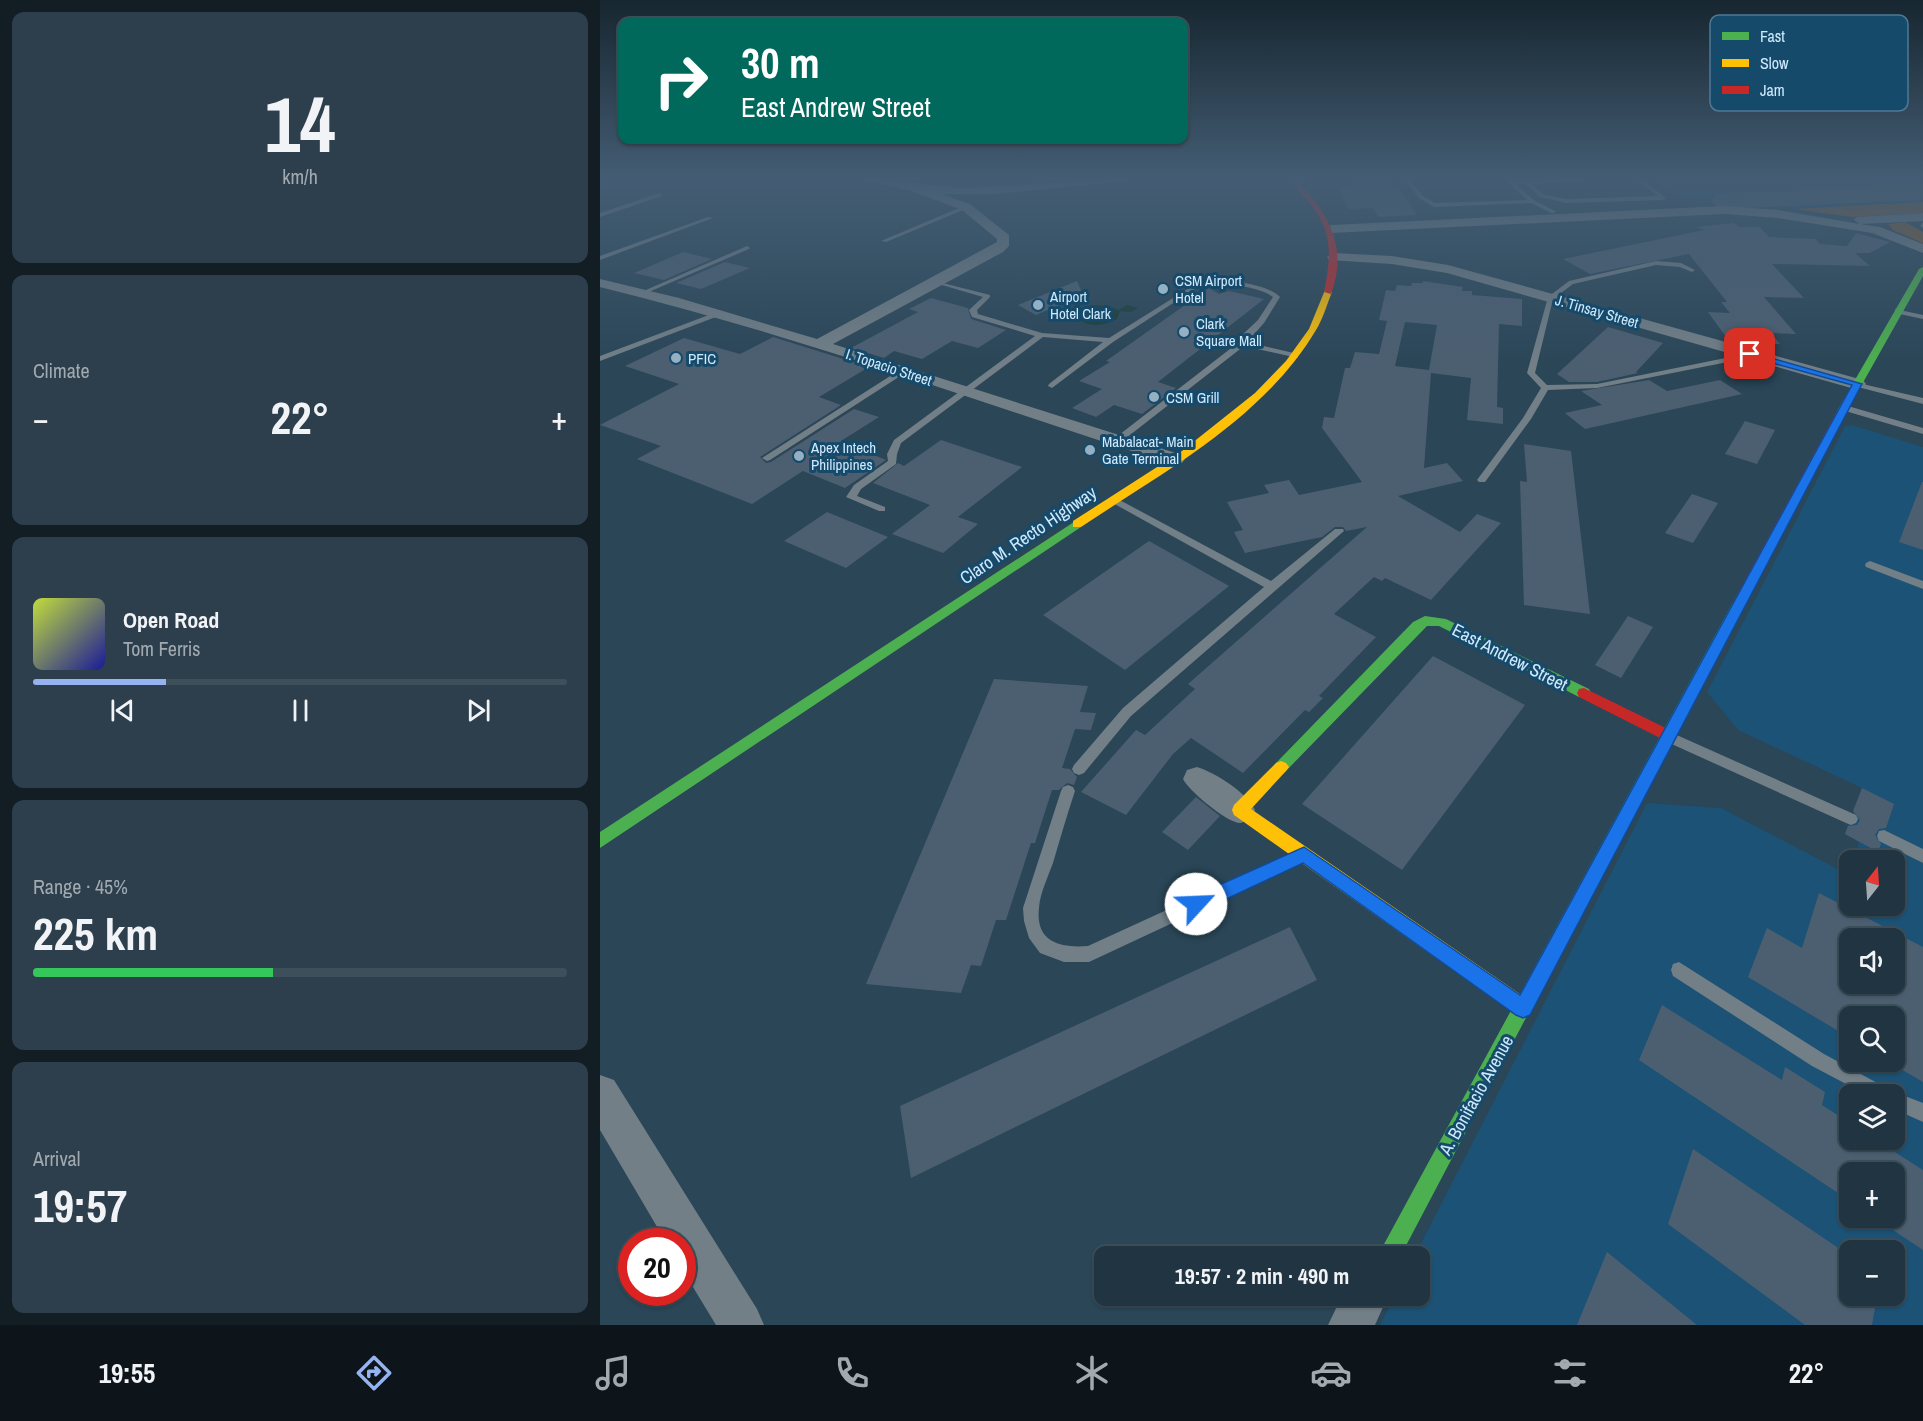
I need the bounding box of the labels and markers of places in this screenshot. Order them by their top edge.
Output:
place label: CSM Airport Hotel [1175,270,1243,308]
marker: CSM Airport Hotel [1156,282,1170,296]
place label: Airport Hotel Clark [1049,286,1112,324]
marker: Airport Hotel Clark [1031,298,1045,312]
place label: Clark Square Mall [1196,313,1262,351]
marker: Clark Square Mall [1177,325,1191,339]
pin [1724,328,1775,379]
place label: PFIC [688,348,716,369]
marker: PFIC [669,351,683,365]
place label: CSM Grill [1166,387,1219,408]
marker: CSM Grill [1147,390,1161,404]
place label: Mabalacat- Main Gate Terminal [1102,431,1194,469]
place label: Apex Intech Philippines [810,437,876,475]
marker: Mabalacat- Main Gate Terminal [1083,443,1097,457]
marker: Apex Intech Philippines [792,449,806,463]

